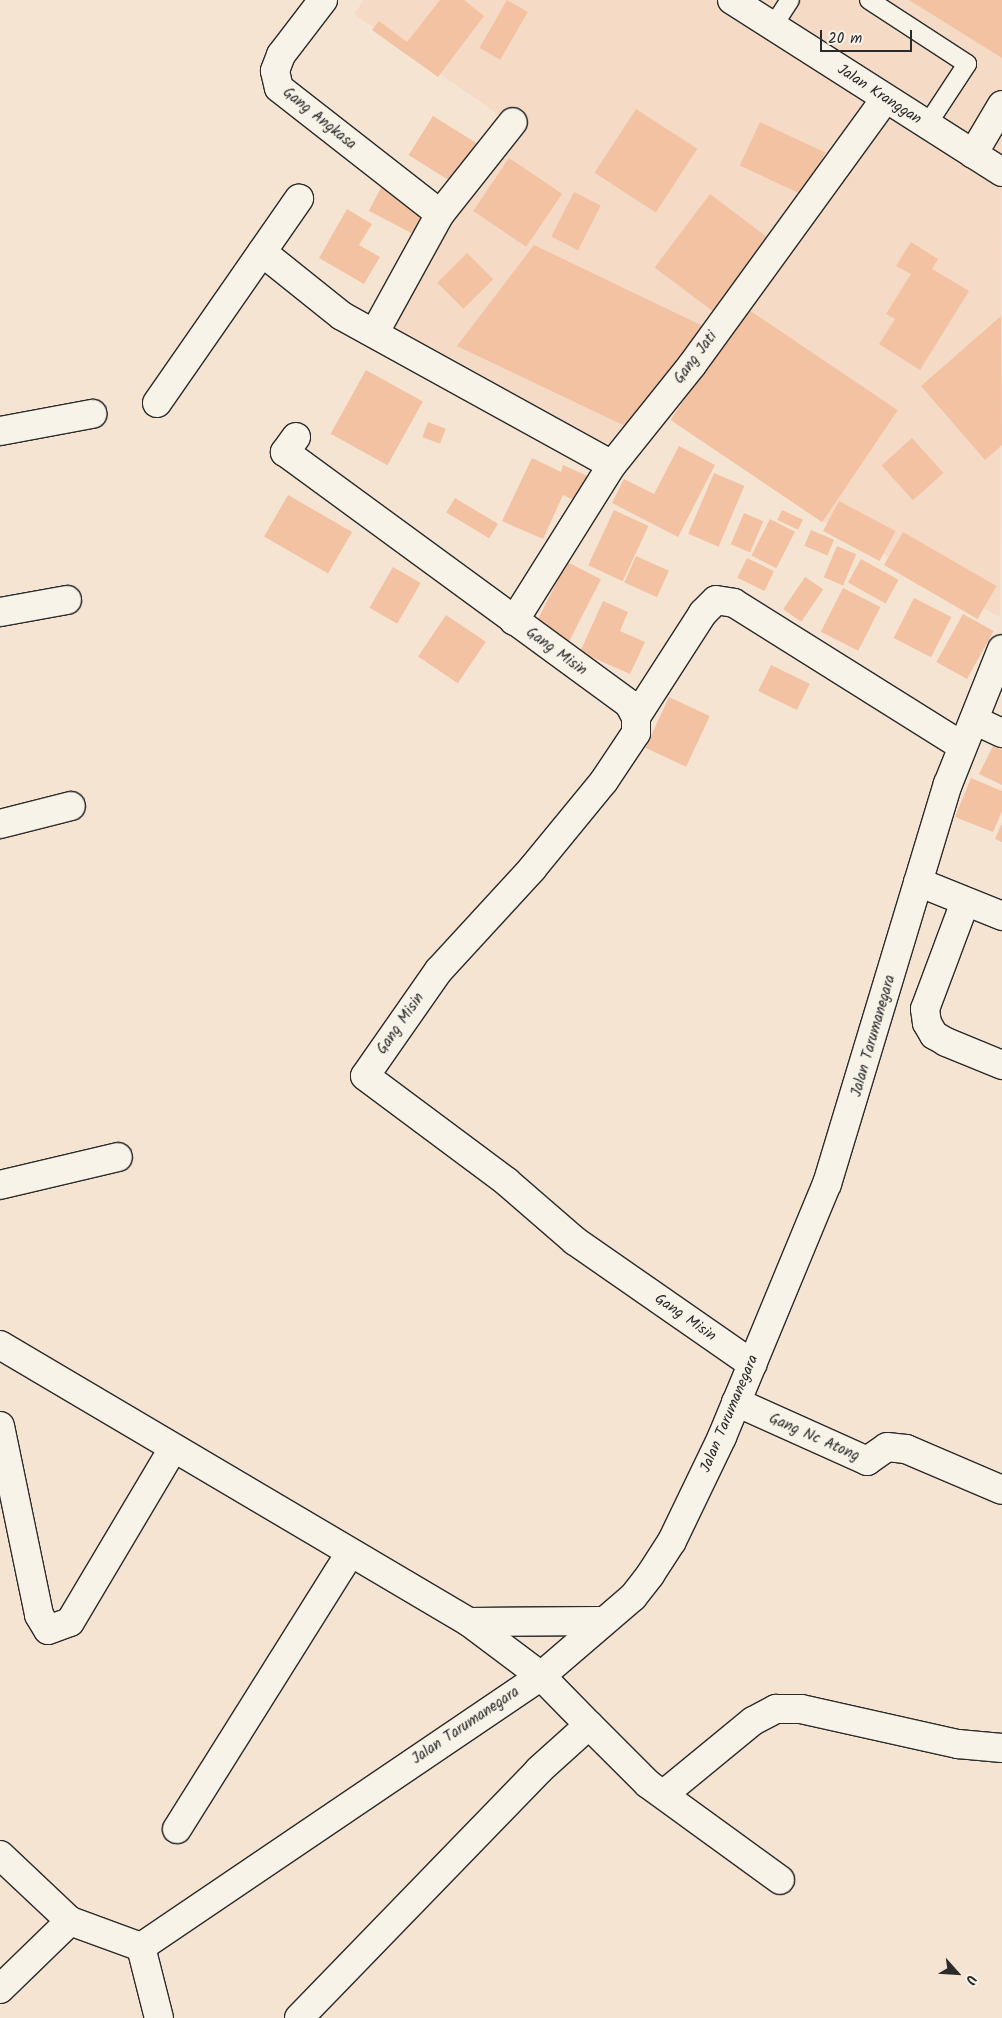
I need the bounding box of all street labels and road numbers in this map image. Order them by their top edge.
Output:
street label: Jalan Kranggan [833,61,925,129]
street label: Gang Angkasa [279,84,359,154]
street label: Gang Jati [671,328,721,388]
street label: Gang Misin [522,624,590,680]
street label: Jalan Tarumanegara [848,973,900,1099]
street label: Gang Misin [373,990,429,1058]
street label: Gang Misin [651,1290,719,1346]
street label: Jalan Tarumanegara [697,1353,763,1475]
street label: Gang Nc Atong [766,1410,862,1466]
street label: Jalan Tarumanegara [409,1683,523,1769]

